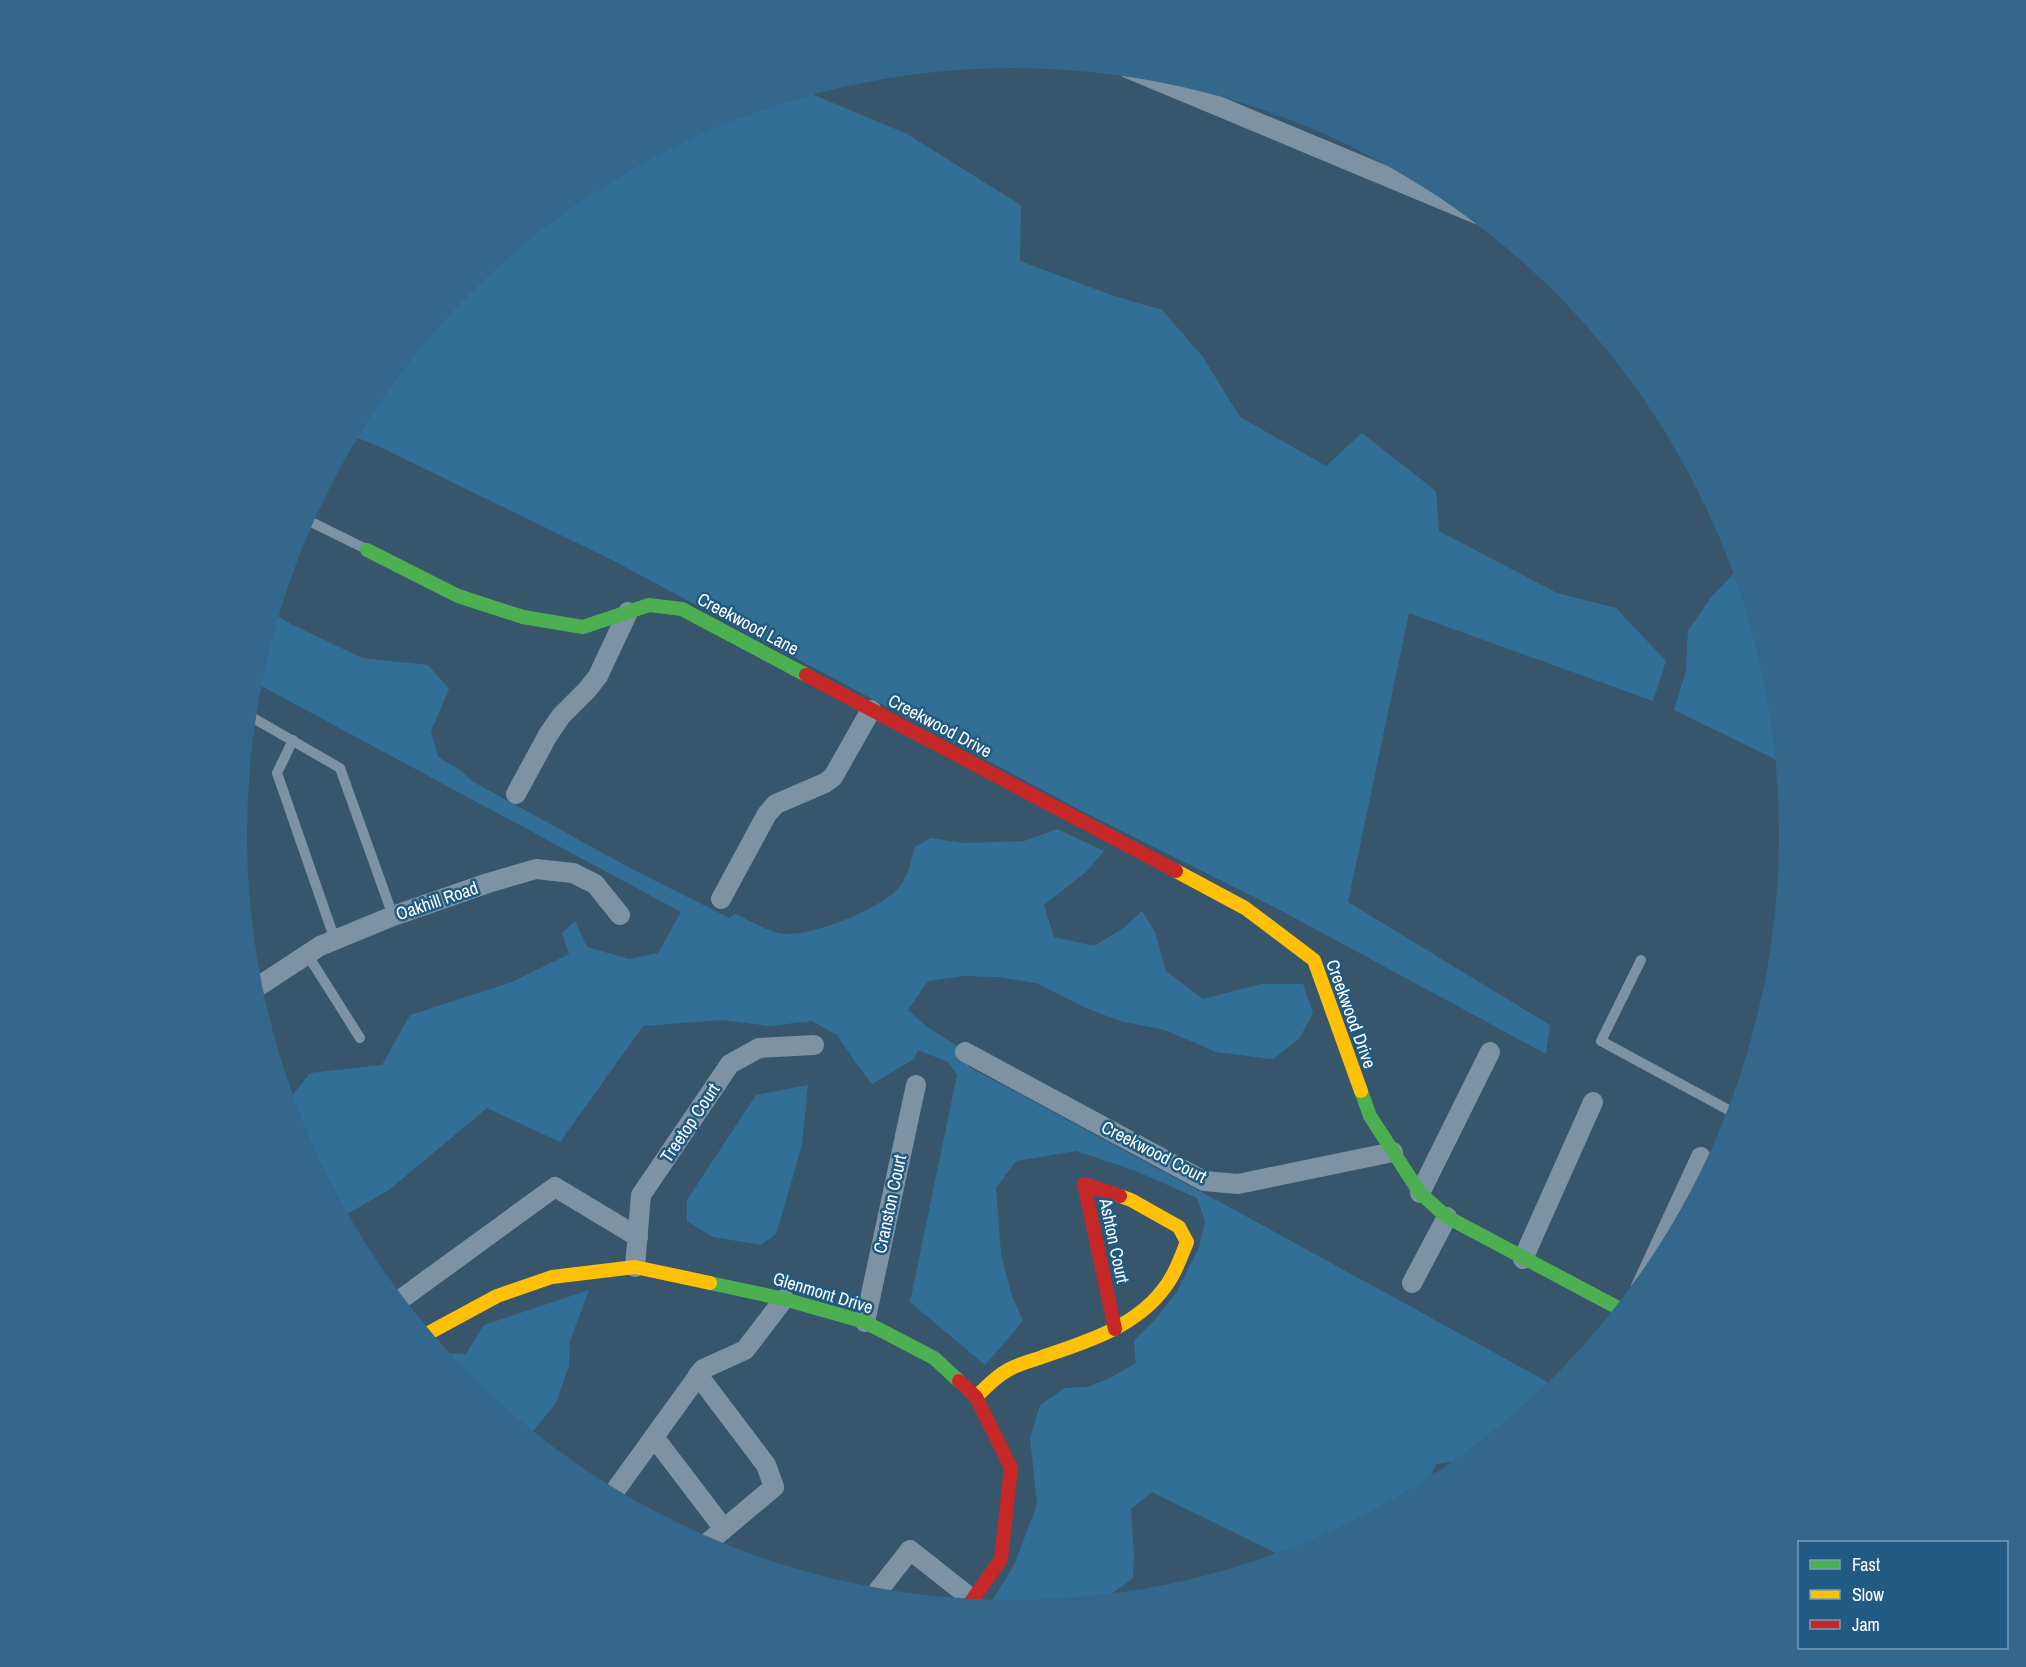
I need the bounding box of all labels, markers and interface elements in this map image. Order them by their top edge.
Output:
street label: Creekwood Lane [693,586,803,661]
street label: Creekwood Drive [884,688,996,763]
street label: Oakhill Road [392,875,481,926]
street label: Creekwood Drive [1320,956,1383,1072]
street label: Treetop Court [654,1078,725,1167]
street label: Creekwood Court [1097,1114,1211,1189]
street label: Cranston Court [867,1152,912,1255]
street label: Ashton Court [1093,1195,1136,1286]
street label: Glenmont Drive [770,1265,876,1320]
legend [1798,1541,2008,1649]
text: Fast [1852,1552,1880,1577]
text: Slow [1852,1582,1884,1607]
text: Jam [1852,1612,1880,1637]

